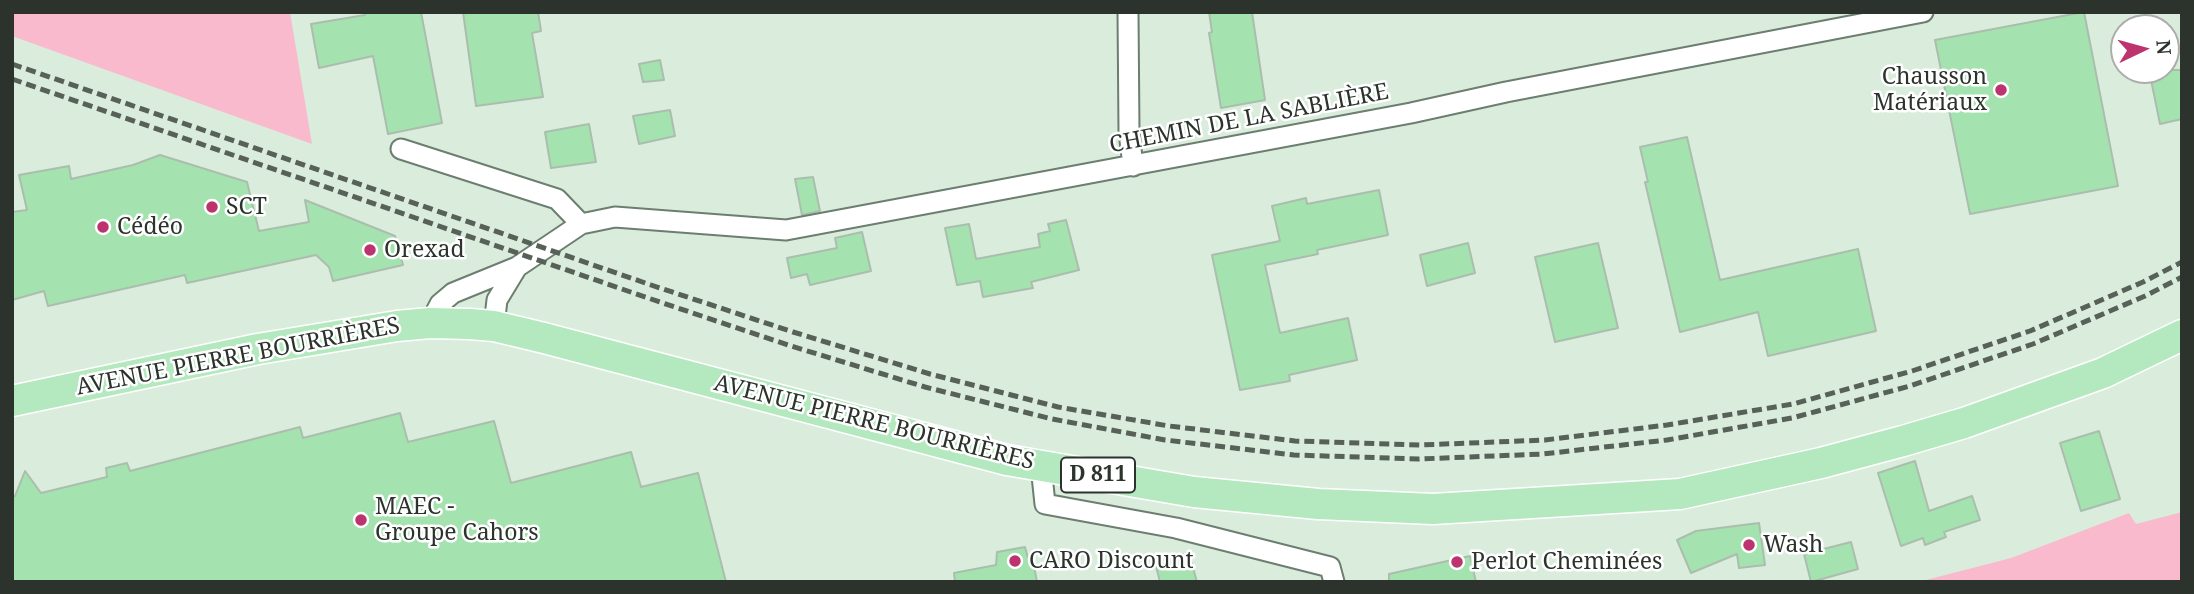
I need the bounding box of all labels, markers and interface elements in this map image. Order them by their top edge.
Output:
north arrow [2110,14,2180,84]
text: N [2150,39,2178,56]
place label: Chausson Matériaux [1873,63,1987,117]
street label: CHEMIN DE LA SABLIÈRE [1107,78,1391,160]
marker: Chausson Matériaux [1993,82,2009,98]
place label: SCT [226,193,267,221]
marker: SCT [204,199,220,215]
place label: Cédéo [117,213,183,241]
marker: Cédéo [95,219,111,235]
place label: Orexad [384,236,465,264]
marker: Orexad [362,242,378,258]
street label: AVENUE PIERRE BOURRIÈRES [74,312,402,402]
street label: AVENUE PIERRE BOURRIÈRES [711,370,1037,476]
road number: D 811 [1061,458,1135,492]
place label: MAEC - Groupe Cahors [375,493,539,547]
marker: MAEC - Groupe Cahors [353,512,369,528]
place label: Wash [1763,531,1823,559]
marker: Wash [1741,537,1757,553]
place label: CARO Discount [1029,547,1194,575]
place label: Perlot Cheminées [1471,548,1662,576]
marker: CARO Discount [1007,553,1023,569]
marker: Perlot Cheminées [1449,554,1465,570]

